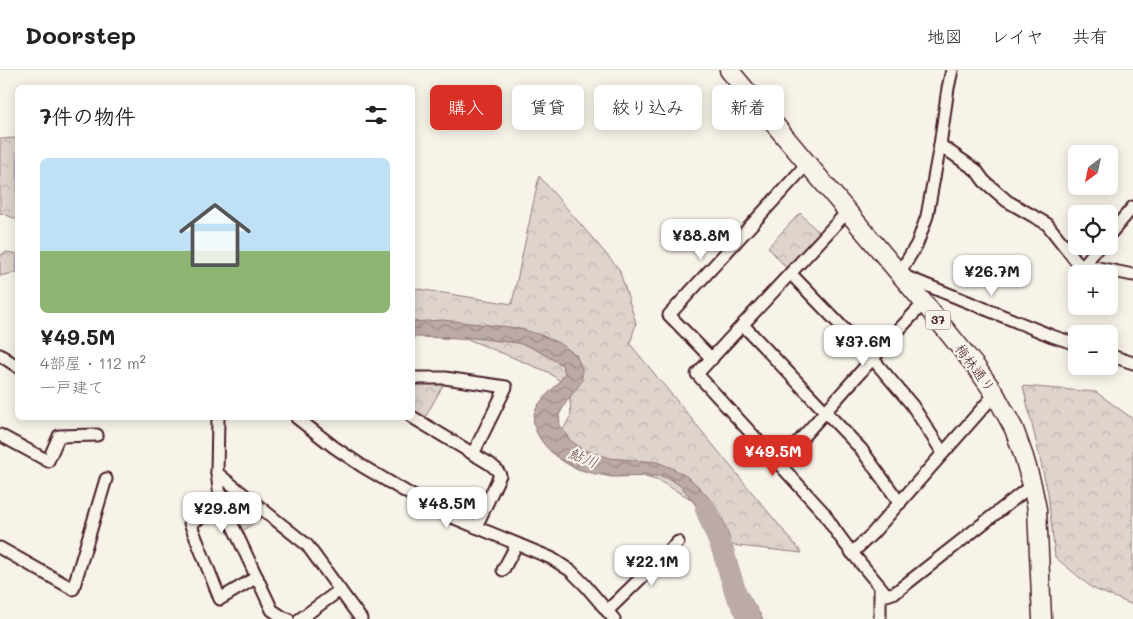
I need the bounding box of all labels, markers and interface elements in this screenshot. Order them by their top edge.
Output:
text: Doorstep [25,19,136,50]
text: 地図 [927,24,963,48]
text: レイヤ [991,24,1044,48]
text: 共有 [1072,24,1108,48]
chip: 購入 [430,85,502,130]
chip: 賃貸 [512,85,584,130]
chip: 絞り込み [594,85,702,130]
chip: 新着 [712,85,784,130]
icon: filters [362,101,390,129]
text: 7件の物件 [40,102,136,129]
north arrow [1068,145,1118,195]
map controls [1068,145,1118,375]
icon: home [170,190,260,280]
button: locate [1068,205,1118,255]
pin: ¥88.8M [660,218,742,261]
text: ¥88.8M [672,224,730,245]
pin: ¥26.7M [951,254,1033,297]
text: ¥26.7M [964,260,1020,281]
button: + [1068,265,1118,315]
road number: 37 [926,310,950,330]
text: ¥49.5M [40,323,115,350]
pin: ¥37.6M [822,324,904,367]
button: − [1068,325,1118,375]
text: ¥37.6M [835,330,891,351]
street label: 梅林通り [951,340,1000,396]
text: 4部屋 · 112 m² [40,352,146,373]
text: 一戸建て [40,376,104,397]
pin: ¥49.5M [732,434,814,477]
text: ¥49.5M [744,440,802,461]
water label: 鮎川 [566,442,601,472]
pin: ¥48.5M [406,486,488,529]
pin: ¥29.8M [181,492,263,534]
text: ¥48.5M [418,492,476,513]
text: ¥29.8M [194,497,250,518]
pin: ¥22.1M [611,544,693,587]
text: ¥22.1M [625,550,679,571]

